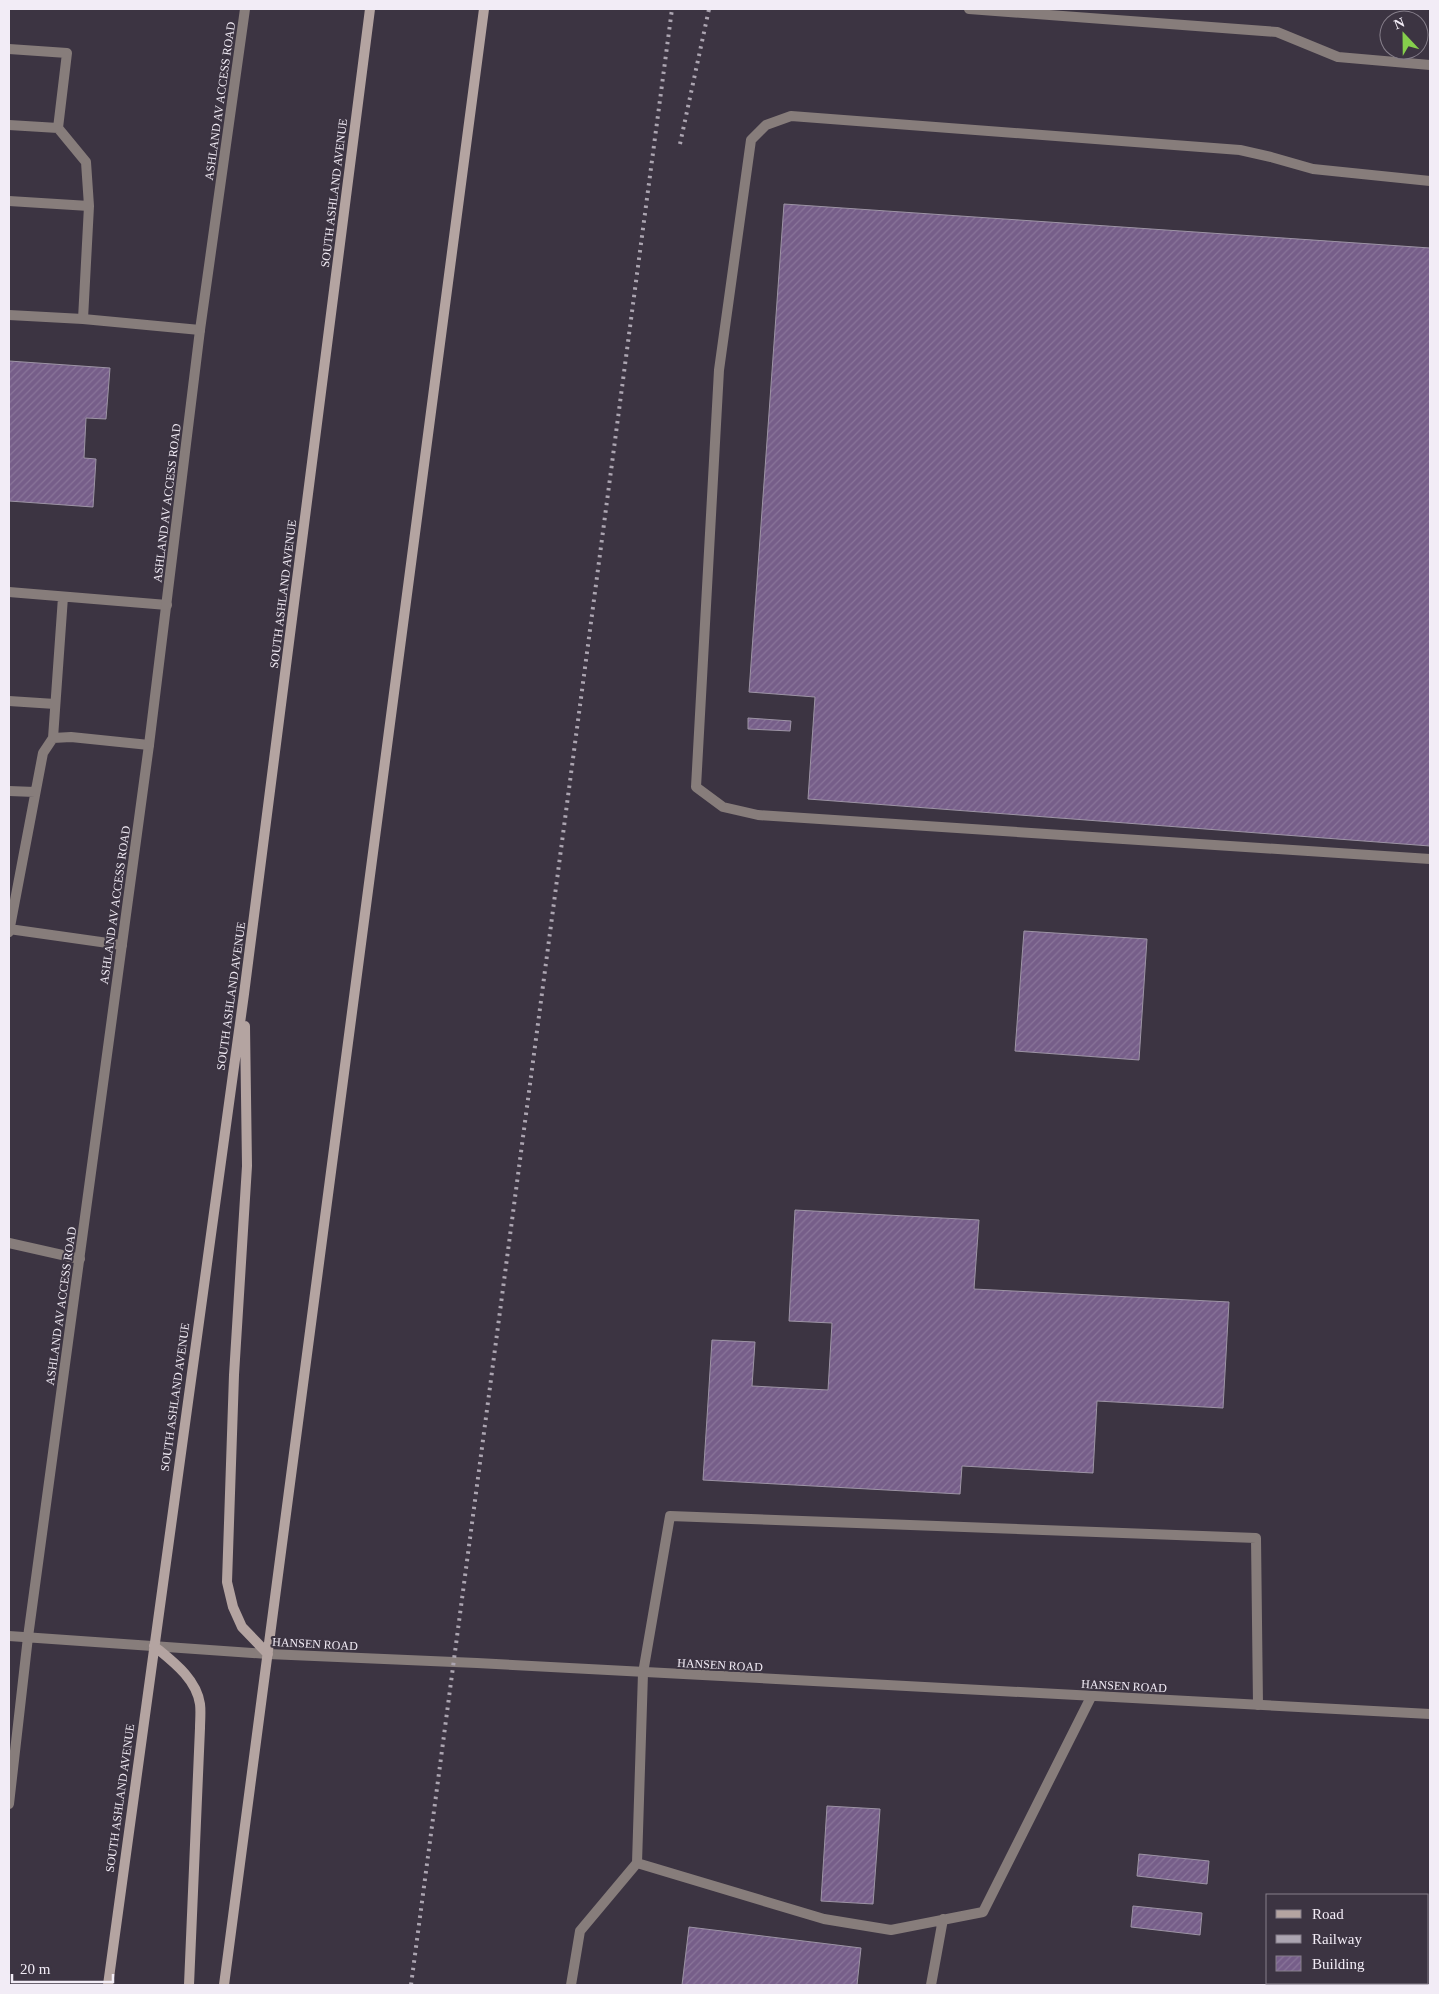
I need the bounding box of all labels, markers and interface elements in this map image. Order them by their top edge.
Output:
north arrow [1379,10,1429,60]
text: N [1392,15,1407,32]
street label: ASHLAND AV ACCESS ROAD [202,21,238,181]
street label: SOUTH ASHLAND AVENUE [318,118,350,268]
street label: ASHLAND AV ACCESS ROAD [150,422,184,583]
street label: SOUTH ASHLAND AVENUE [267,519,299,669]
street label: ASHLAND AV ACCESS ROAD [97,825,133,985]
street label: SOUTH ASHLAND AVENUE [214,921,248,1071]
street label: ASHLAND AV ACCESS ROAD [43,1226,79,1386]
street label: SOUTH ASHLAND AVENUE [158,1322,192,1472]
street label: HANSEN ROAD [272,1635,358,1653]
street label: HANSEN ROAD [677,1656,763,1674]
street label: HANSEN ROAD [1081,1677,1167,1695]
street label: SOUTH ASHLAND AVENUE [103,1723,137,1873]
legend [1266,1894,1429,1984]
text: Road [1312,1906,1344,1922]
text: Railway [1312,1931,1362,1947]
scale bar [12,1952,114,1984]
text: Building [1312,1956,1365,1972]
text: 20 m [20,1961,51,1977]

